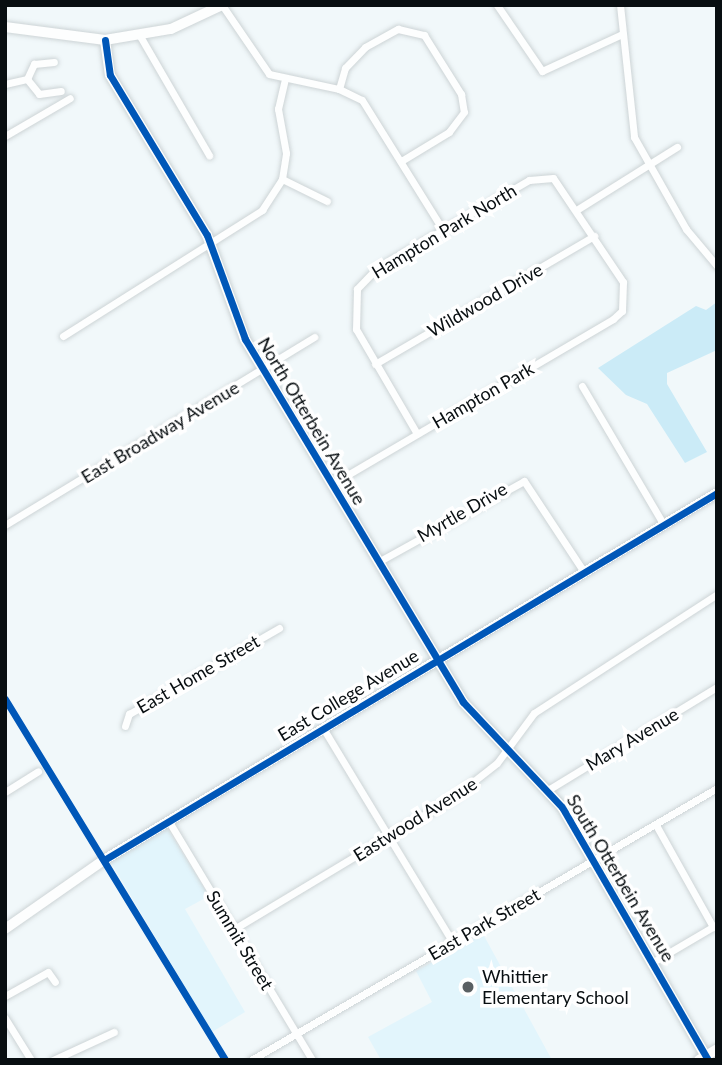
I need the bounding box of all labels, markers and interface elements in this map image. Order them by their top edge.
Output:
street label: Hampton Park North [368,179,520,283]
street label: Wildwood Drive [424,258,546,342]
street label: North Otterbein Avenue [253,333,371,509]
street label: Hampton Park [428,357,538,433]
street label: East Broadway Avenue [77,376,243,488]
street label: Myrtle Drive [413,478,511,546]
street label: East Home Street [133,630,263,718]
street label: East College Avenue [273,644,423,746]
street label: Mary Avenue [581,703,683,775]
street label: Eastwood Avenue [349,772,481,866]
street label: South Otterbein Avenue [562,790,680,966]
street label: East Park Street [424,883,544,965]
street label: Summit Street [202,886,278,994]
place label: Whittier Elementary School [482,966,629,1009]
marker: Whittier Elementary School [460,979,476,995]

